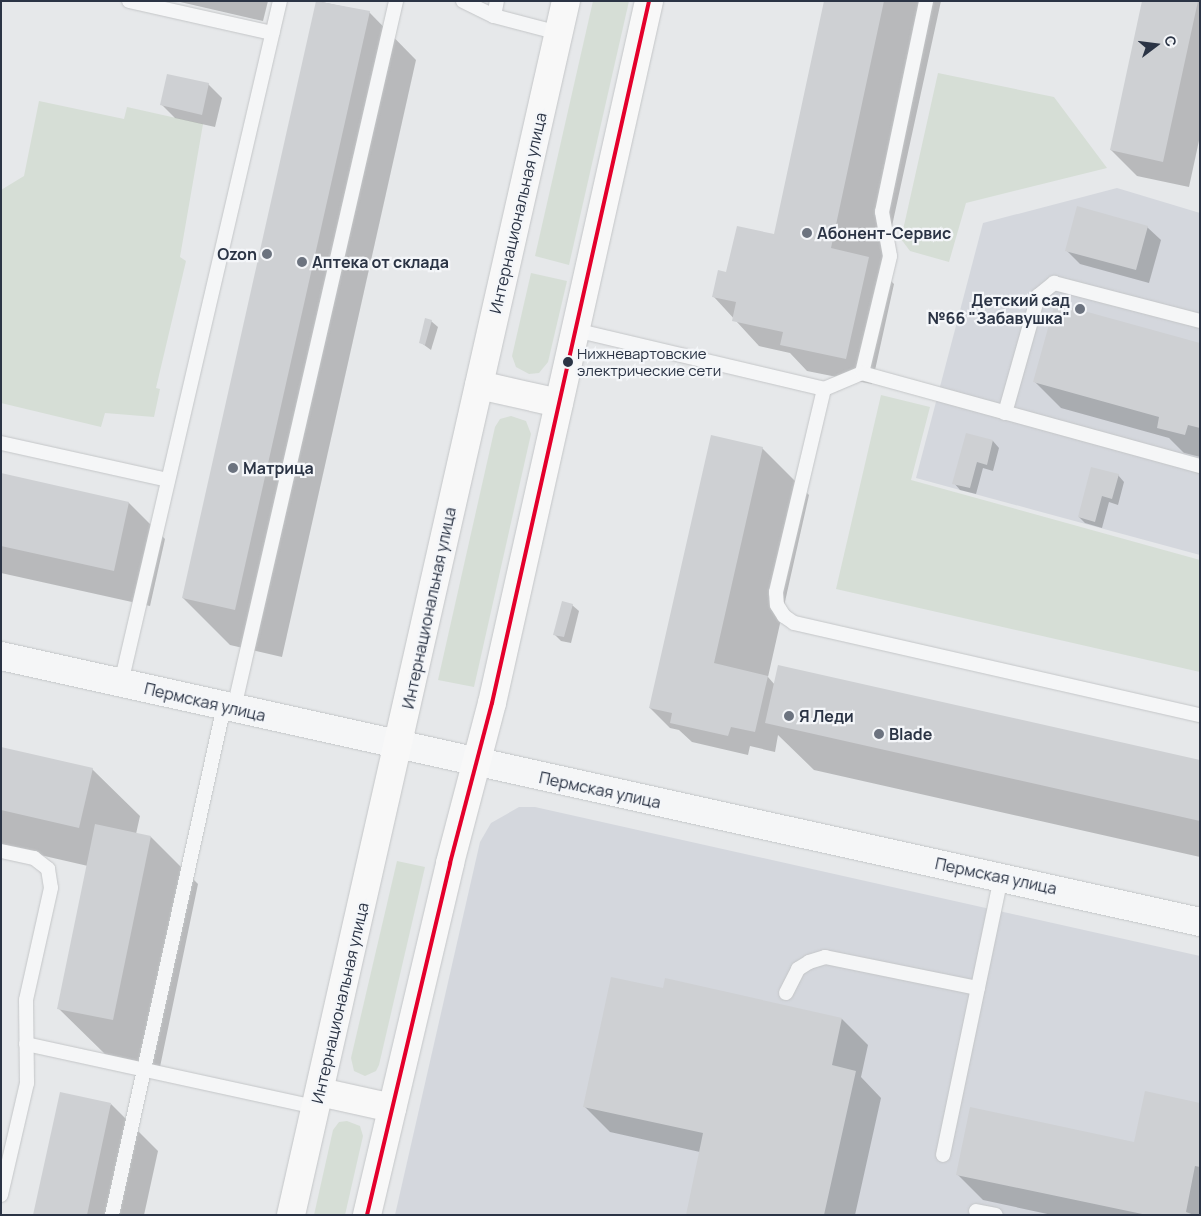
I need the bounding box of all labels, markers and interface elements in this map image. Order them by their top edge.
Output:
north arrow [1131,20,1181,70]
text: С [1160,34,1181,48]
street label: Интернациональная улица [486,111,550,315]
place label: Абонент-Сервис [817,223,951,243]
marker: Абонент-Сервис [801,227,813,239]
place label: Ozon [217,244,257,264]
marker: Ozon [261,248,273,260]
place label: Аптека от склада [312,252,449,272]
marker: Аптека от склада [296,256,308,268]
place label: Детский сад №66 "Забавушка" [927,290,1070,328]
marker: Детский сад №66 "Забавушка" [1074,303,1086,315]
place label: Нижневартовские электрические сети [577,344,721,379]
marker: Нижневартовские электрические сети [563,357,573,367]
place label: Матрица [243,458,314,478]
marker: Матрица [227,462,239,474]
street label: Интернациональная улица [398,505,460,711]
street label: Пермская улица [142,679,268,725]
place label: Я Леди [799,706,854,726]
marker: Я Леди [783,710,795,722]
place label: Blade [889,724,932,744]
marker: Blade [873,728,885,740]
street label: Пермская улица [537,768,663,812]
street label: Пермская улица [933,854,1059,898]
street label: Интернациональная улица [308,901,372,1105]

